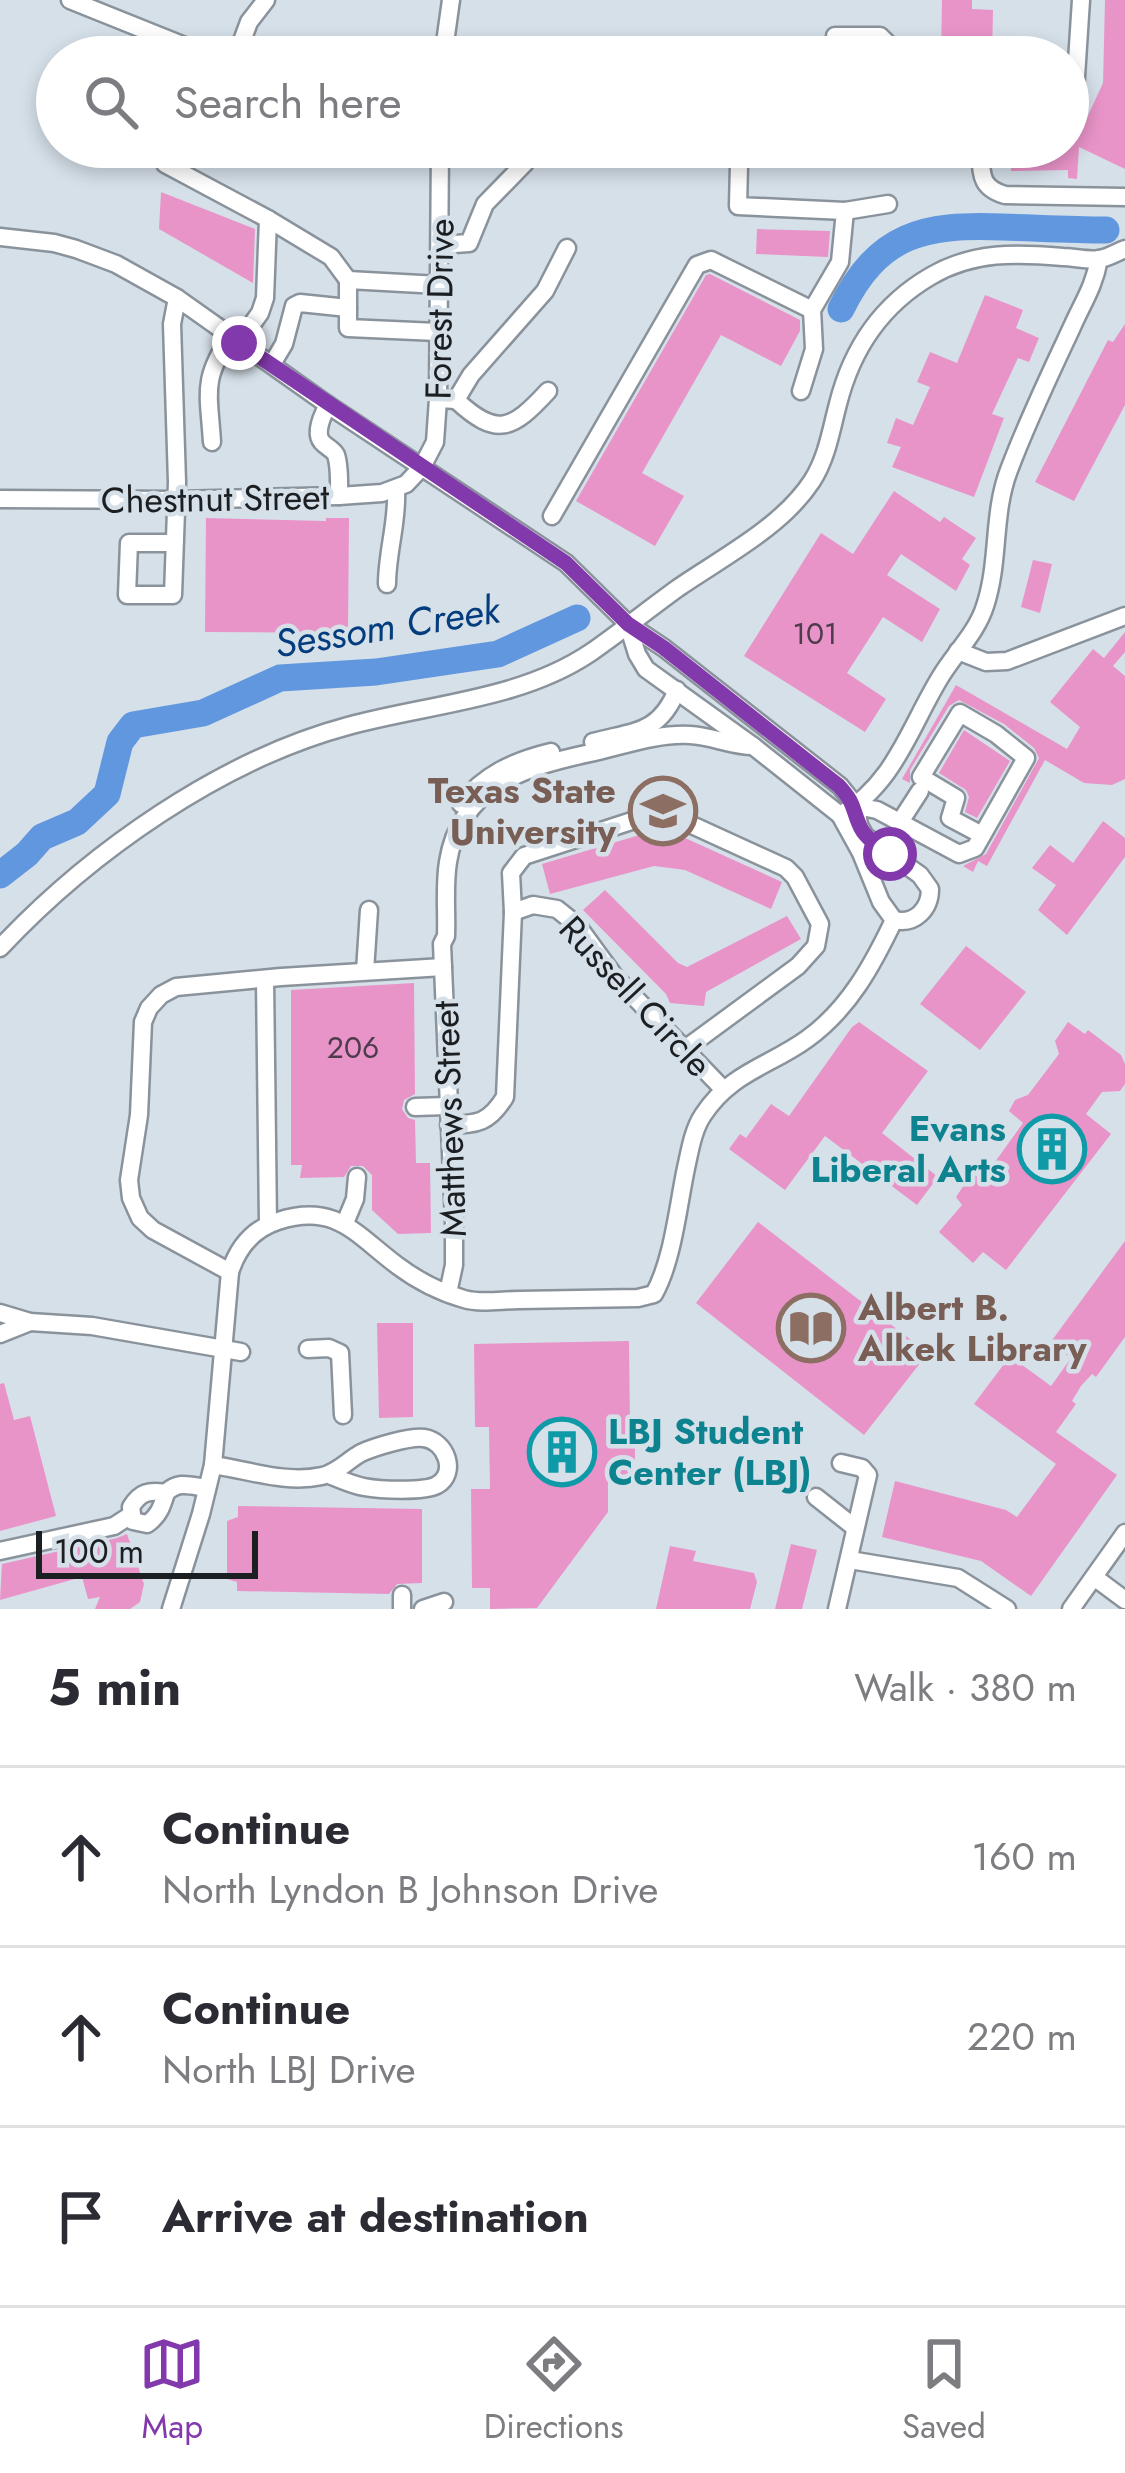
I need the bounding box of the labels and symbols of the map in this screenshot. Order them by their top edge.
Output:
street label: Forest Drive [411,218,467,400]
route end [212,316,266,370]
street label: Chestnut Street [100,470,330,526]
water label: Sessom Creek [271,580,506,672]
house number: 101 [793,612,838,655]
place label: Texas State University [428,764,617,857]
school or university icon: Texas State University [628,776,698,846]
route start [863,827,917,881]
street label: Russell Circle [547,904,725,1088]
street label: Matthews Street [419,1000,479,1238]
house number: 206 [327,1026,379,1069]
place label: Evans Liberal Arts [810,1102,1006,1195]
building icon: Evans Liberal Arts [1017,1114,1087,1184]
place label: Albert B. Alkek Library [857,1281,1088,1374]
library icon: Albert B. Alkek Library [776,1293,846,1363]
place label: LBJ Student Center (LBJ) [608,1405,812,1498]
building icon: LBJ Student Center (LBJ) [527,1417,597,1487]
scale bar [36,1525,258,1578]

